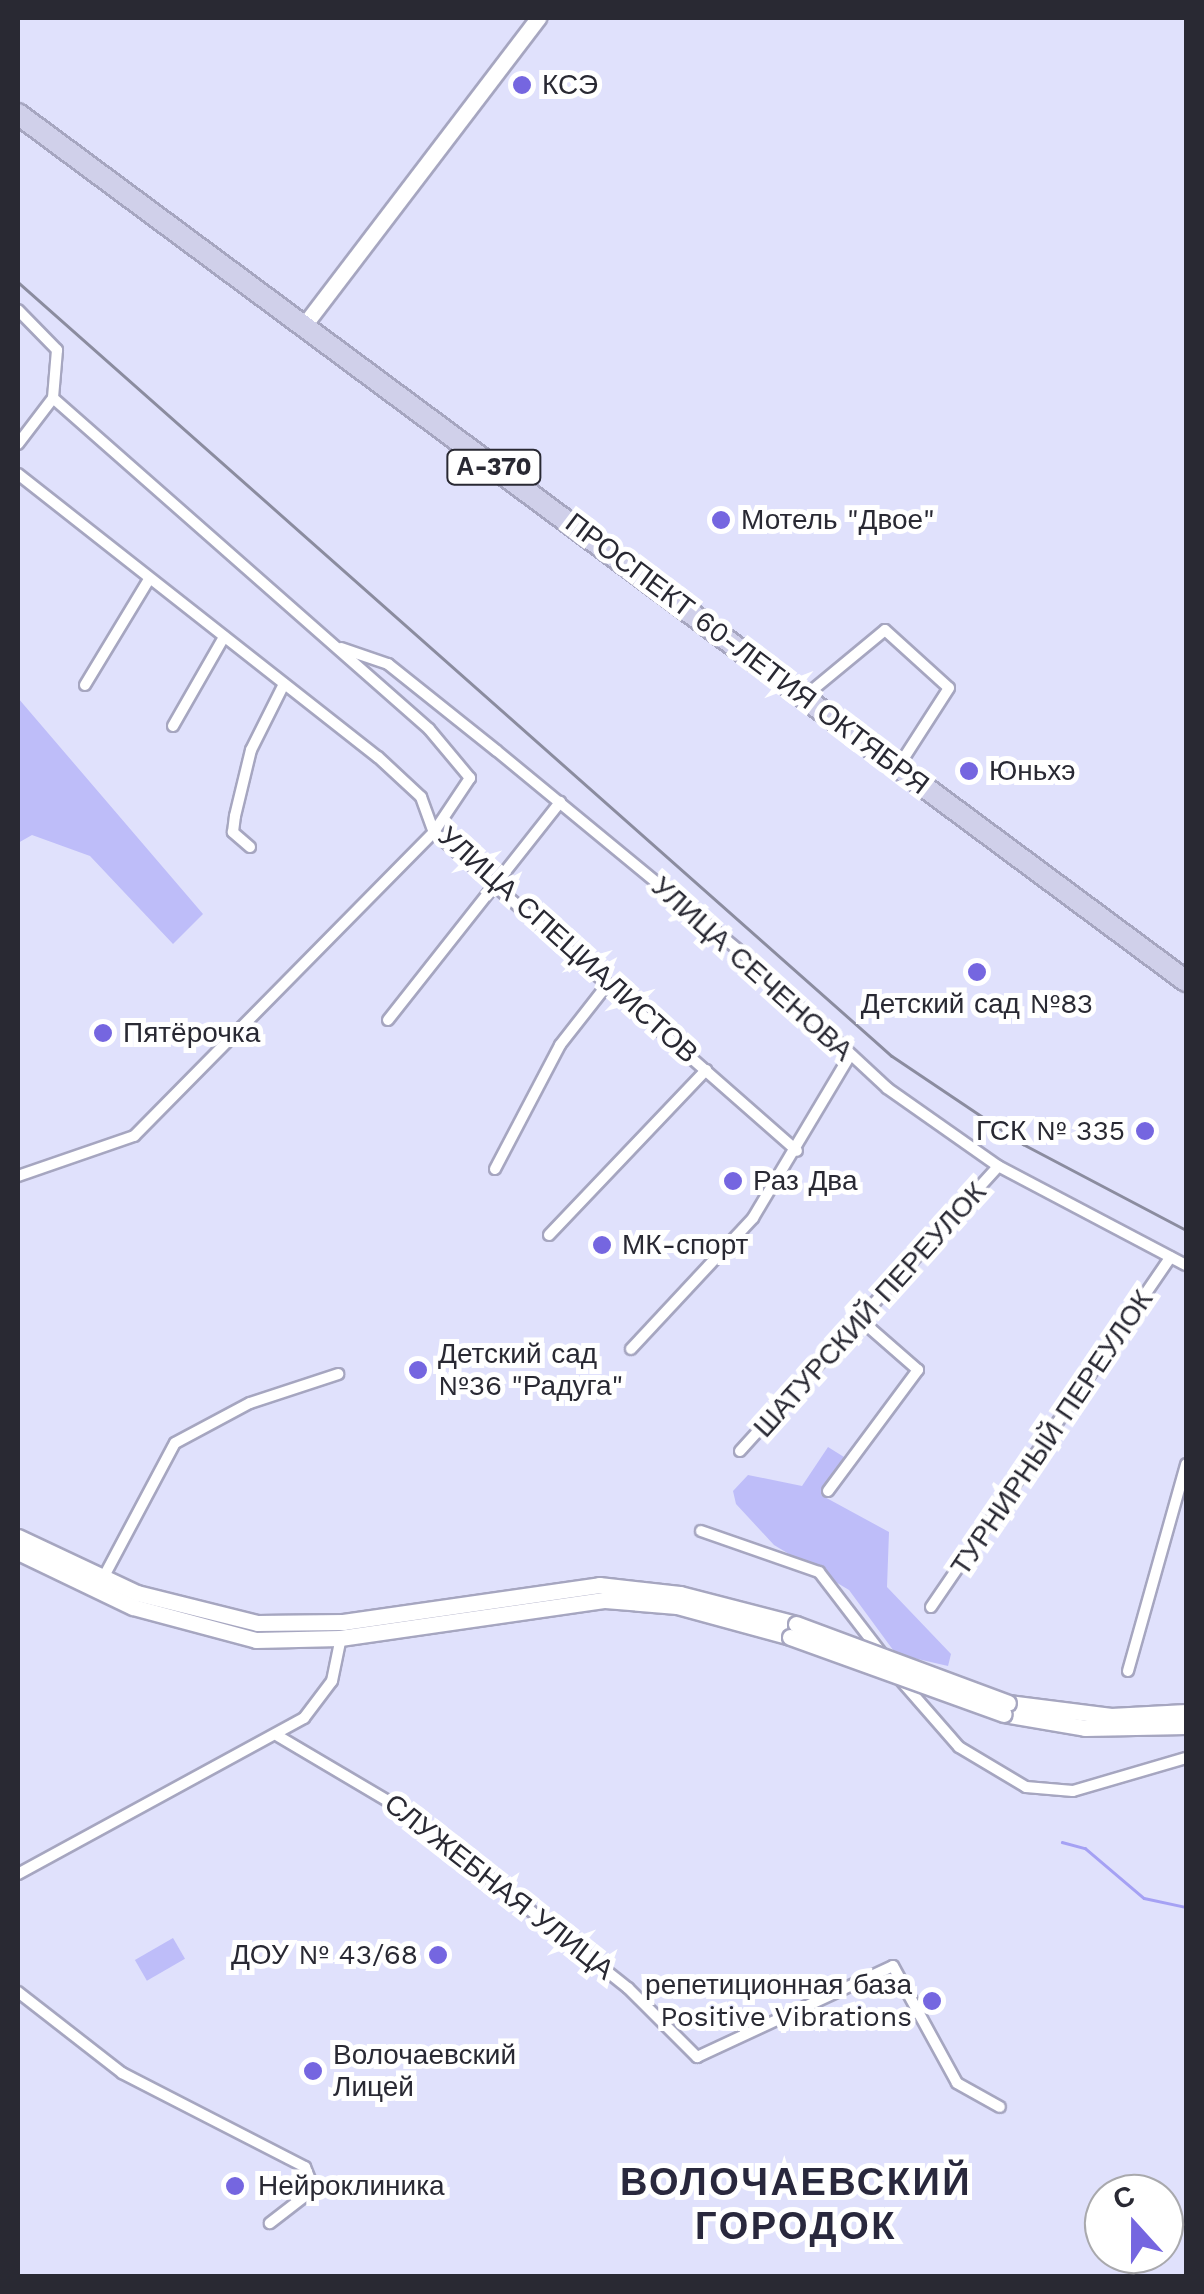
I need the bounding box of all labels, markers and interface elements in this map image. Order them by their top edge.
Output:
place label: КСЭ [542,68,598,102]
marker: КСЭ [511,74,533,96]
road number: А-370 [444,447,544,487]
place label: Мотель "Двое" [741,503,934,537]
street label: ПРОСПЕКТ 60-ЛЕТИЯ ОКТЯБРЯ [559,506,935,802]
marker: Мотель "Двое" [710,509,732,531]
place label: Юньхэ [989,754,1076,788]
marker: Юньхэ [958,760,980,782]
street label: УЛИЦА СПЕЦИАЛИСТОВ [431,820,705,1070]
street label: УЛИЦА СЕЧЕНОВА [645,870,859,1068]
marker: Детский сад №83 [966,961,988,983]
place label: Детский сад №83 [861,987,1093,1021]
place label: Пятёрочка [123,1016,260,1050]
marker: Пятёрочка [92,1022,114,1044]
place label: ГСК № 335 [976,1114,1125,1148]
marker: ГСК № 335 [1134,1120,1156,1142]
place label: Раз Два [753,1164,857,1198]
marker: Раз Два [722,1170,744,1192]
street label: ШАТУРСКИЙ ПЕРЕУЛОК [747,1176,993,1444]
place label: МК-спорт [622,1228,748,1262]
marker: МК-спорт [591,1234,613,1256]
street label: ТУРНИРНЫЙ ПЕРЕУЛОК [944,1284,1160,1582]
place label: Детский сад №36 "Радуга" [438,1337,623,1403]
marker: Детский сад №36 "Радуга" [407,1359,429,1381]
street label: СЛУЖЕБНАЯ УЛИЦА [378,1787,620,1987]
place label: ДОУ № 43/68 [231,1938,418,1972]
marker: ДОУ № 43/68 [427,1944,449,1966]
place label: репетиционная база Positive Vibrations [645,1968,912,2034]
marker: репетиционная база Positive Vibrations [921,1990,943,2012]
place label: Волочаевский Лицей [333,2038,516,2104]
marker: Волочаевский Лицей [302,2060,324,2082]
district label: ВОЛОЧАЕВСКИЙ ГОРОДОК [620,2160,972,2250]
place label: Нейроклиника [258,2169,445,2203]
marker: Нейроклиника [222,2173,248,2199]
north arrow [1084,2174,1184,2274]
text: С [1108,2178,1139,2216]

